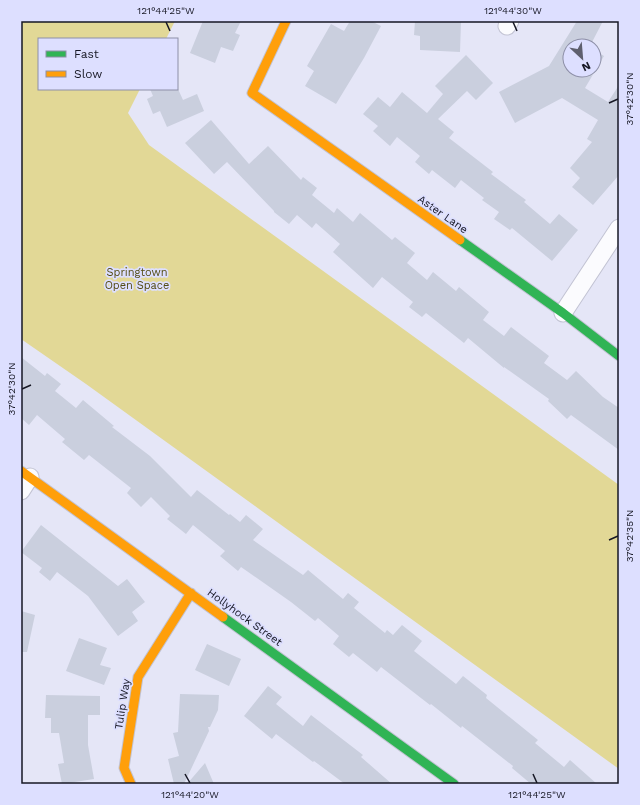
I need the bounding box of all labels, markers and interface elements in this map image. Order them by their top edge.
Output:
text: 121°44'25"W [137,5,195,16]
text: 121°44'30"W [484,5,542,16]
legend [38,38,178,90]
north arrow [562,38,602,78]
text: Fast [74,47,99,61]
text: N [580,59,593,74]
text: Slow [74,67,102,81]
text: 37°42'30"N [624,72,635,126]
street label: Aster Lane [415,192,470,236]
park label: Springtown Open Space [105,266,169,292]
text: 37°42'30"N [6,362,17,416]
text: 37°42'35"N [624,510,635,562]
street label: Hollyhock Street [205,586,285,649]
street label: Tulip Way [112,678,133,730]
text: 121°44'20"W [161,789,219,800]
text: 121°44'25"W [508,789,566,800]

